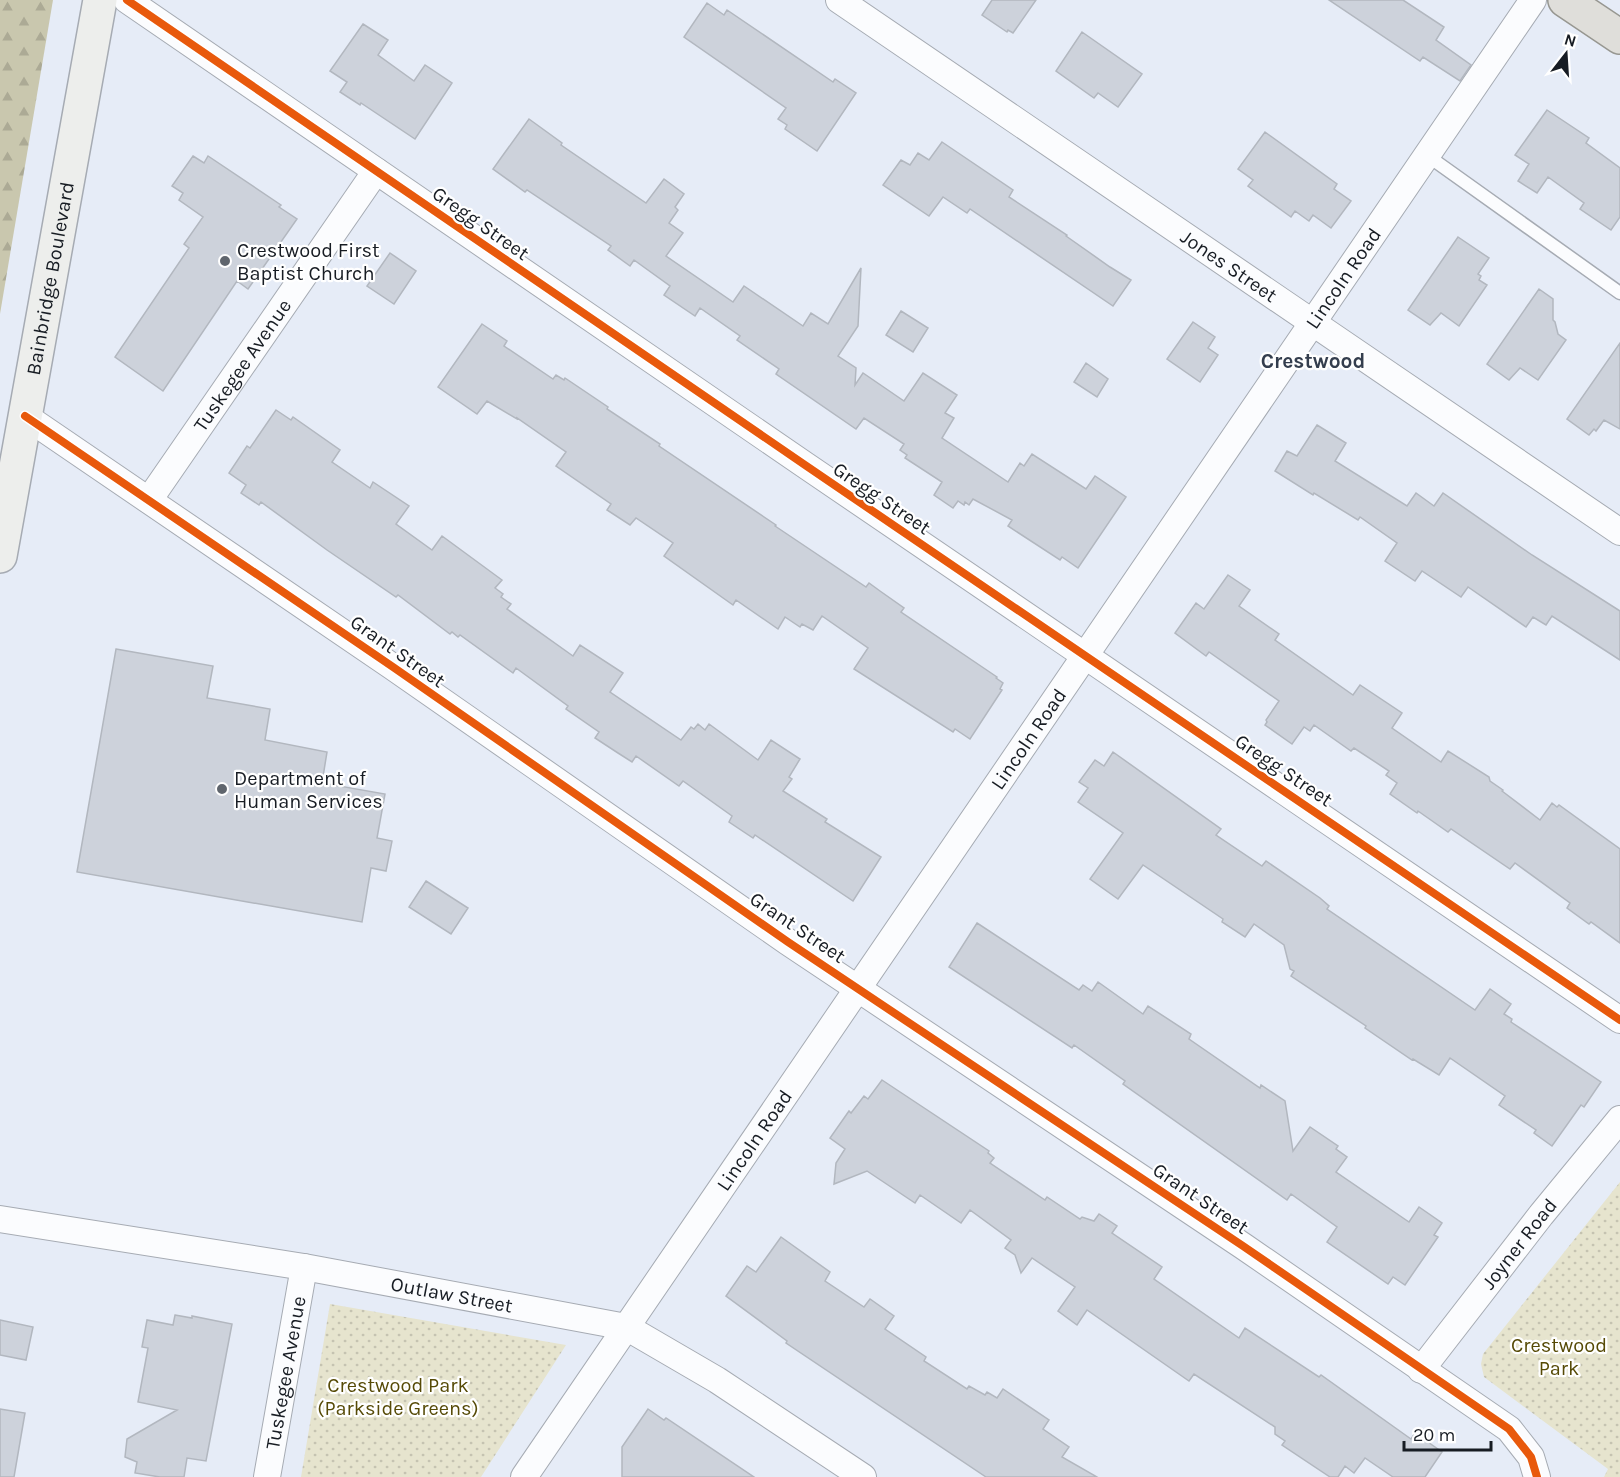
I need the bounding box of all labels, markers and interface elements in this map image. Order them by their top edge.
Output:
north arrow [1536,24,1596,84]
text: N [1562,29,1579,51]
street label: Bainbridge Boulevard [22,180,79,377]
street label: Gregg Street [428,182,534,265]
street label: Lincoln Road [1301,223,1386,333]
street label: Jones Street [1176,225,1282,307]
place label: Crestwood First Baptist Church [237,239,380,285]
marker: Crestwood First Baptist Church [218,254,232,268]
street label: Tuskegee Avenue [189,295,296,436]
district label: Crestwood [1261,349,1365,373]
street label: Gregg Street [829,457,935,540]
street label: Grant Street [346,610,450,693]
street label: Lincoln Road [986,684,1071,794]
street label: Gregg Street [1231,729,1337,812]
place label: Department of Human Services [234,767,383,813]
marker: Department of Human Services [215,782,229,796]
street label: Grant Street [746,887,850,968]
street label: Lincoln Road [712,1086,797,1195]
street label: Grant Street [1149,1158,1253,1239]
street label: Joyner Road [1477,1194,1562,1294]
street label: Outlaw Street [389,1272,515,1318]
street label: Tuskegee Avenue [261,1294,311,1451]
park label: Crestwood Park [1511,1334,1607,1380]
park label: Crestwood Park (Parkside Greens) [317,1374,479,1420]
scale bar [1404,1414,1491,1452]
text: 20 m [1413,1424,1455,1446]

